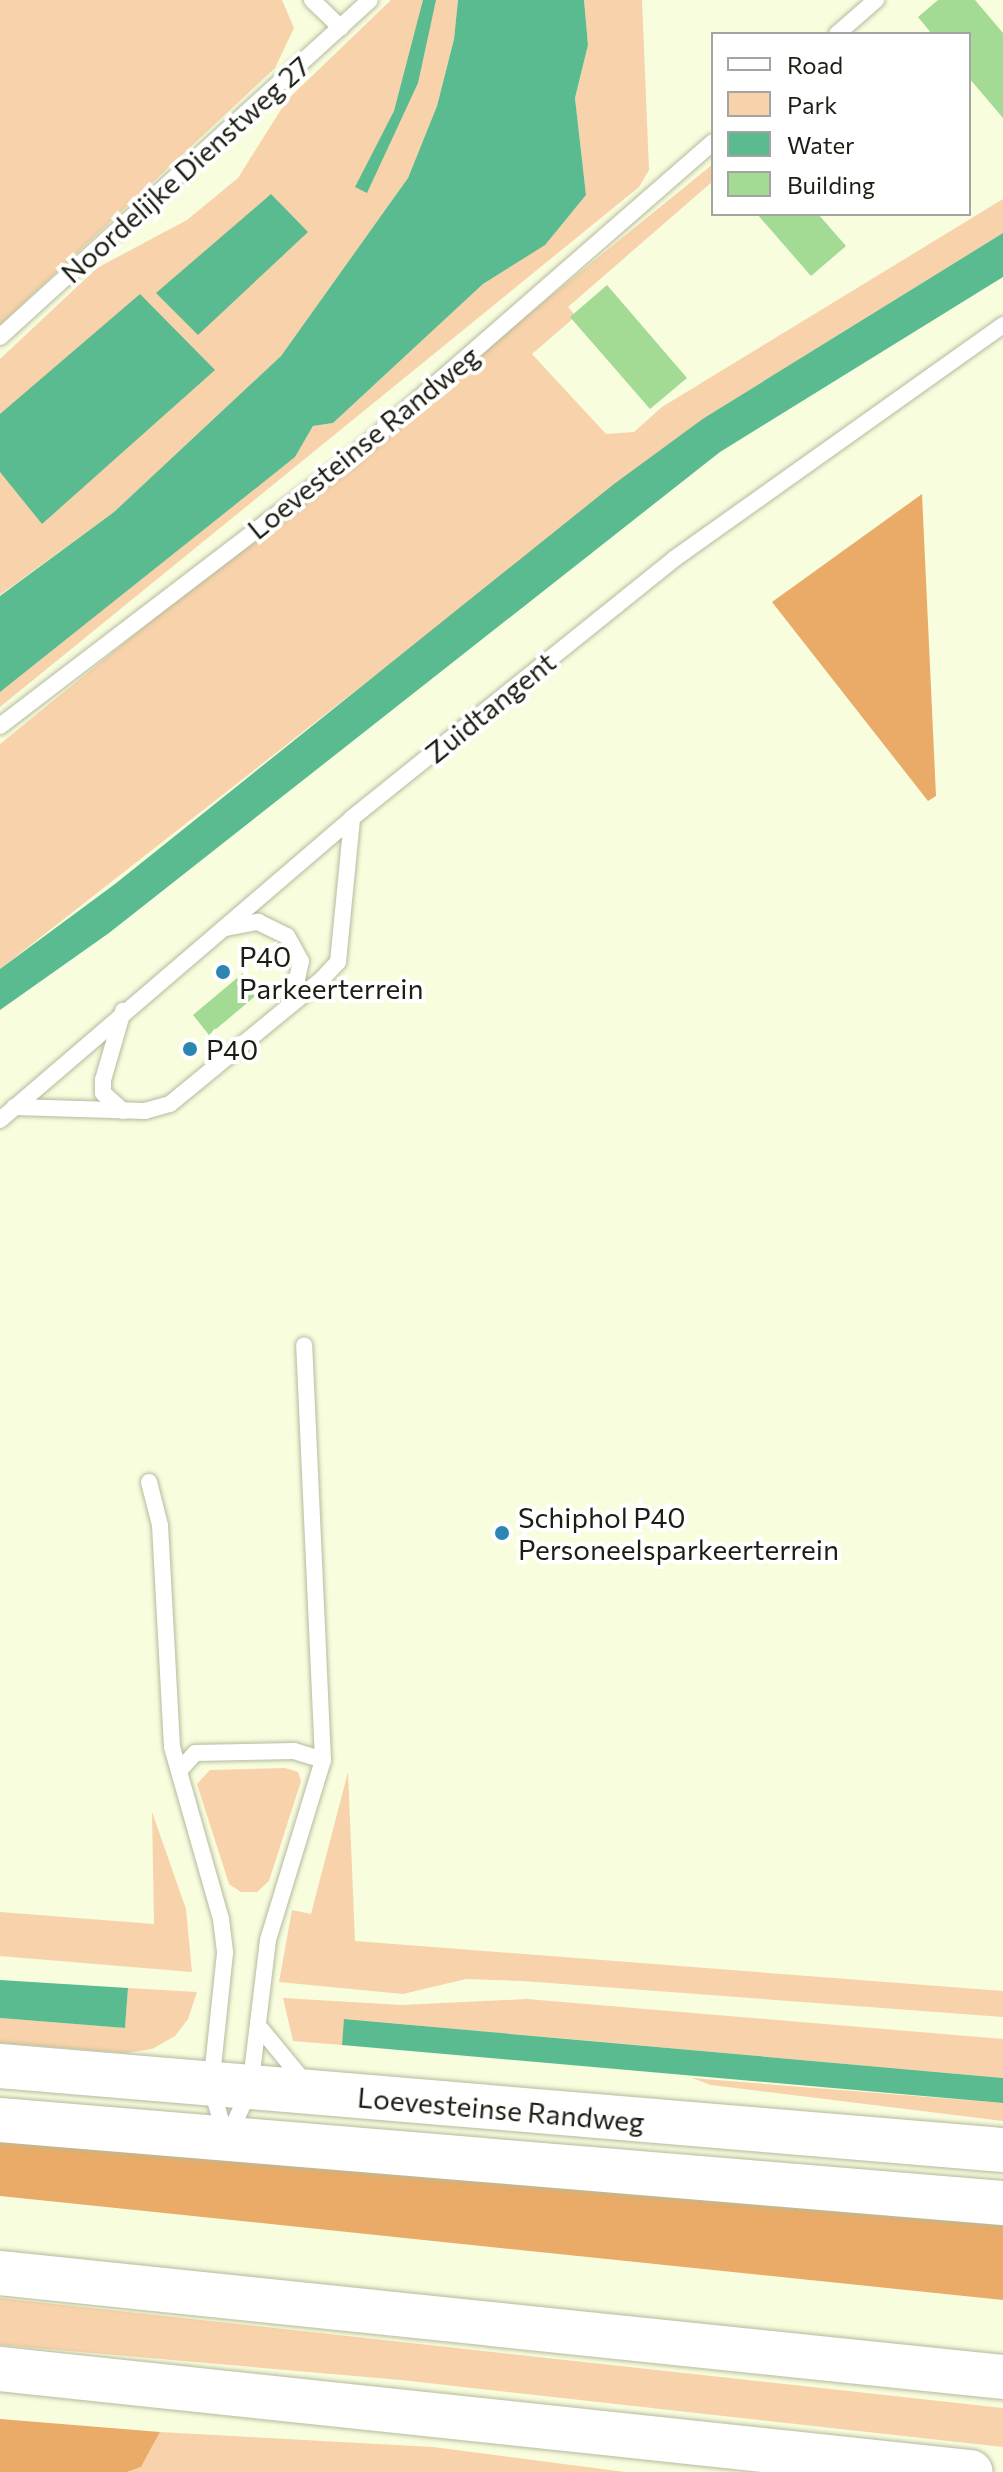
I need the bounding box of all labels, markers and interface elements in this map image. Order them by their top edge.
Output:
legend [711,32,971,216]
street label: Noordelijke Dienstweg 27 [54,49,316,289]
text: Road [787,50,843,79]
text: Park [787,90,837,119]
text: Water [787,130,855,159]
text: Building [787,170,875,199]
street label: Loevesteinse Randweg [241,338,485,546]
street label: Zuidtangent [418,644,562,770]
place label: P40 Parkeerterrein [239,939,424,1005]
marker: P40 Parkeerterrein [214,963,232,981]
place label: P40 [206,1032,258,1066]
marker: P40 [181,1040,199,1058]
place label: Schiphol P40 Personeelsparkeerterrein [518,1500,839,1566]
marker: Schiphol P40 Personeelsparkeerterrein [493,1524,511,1542]
street label: Loevesteinse Randweg [356,2080,646,2138]

